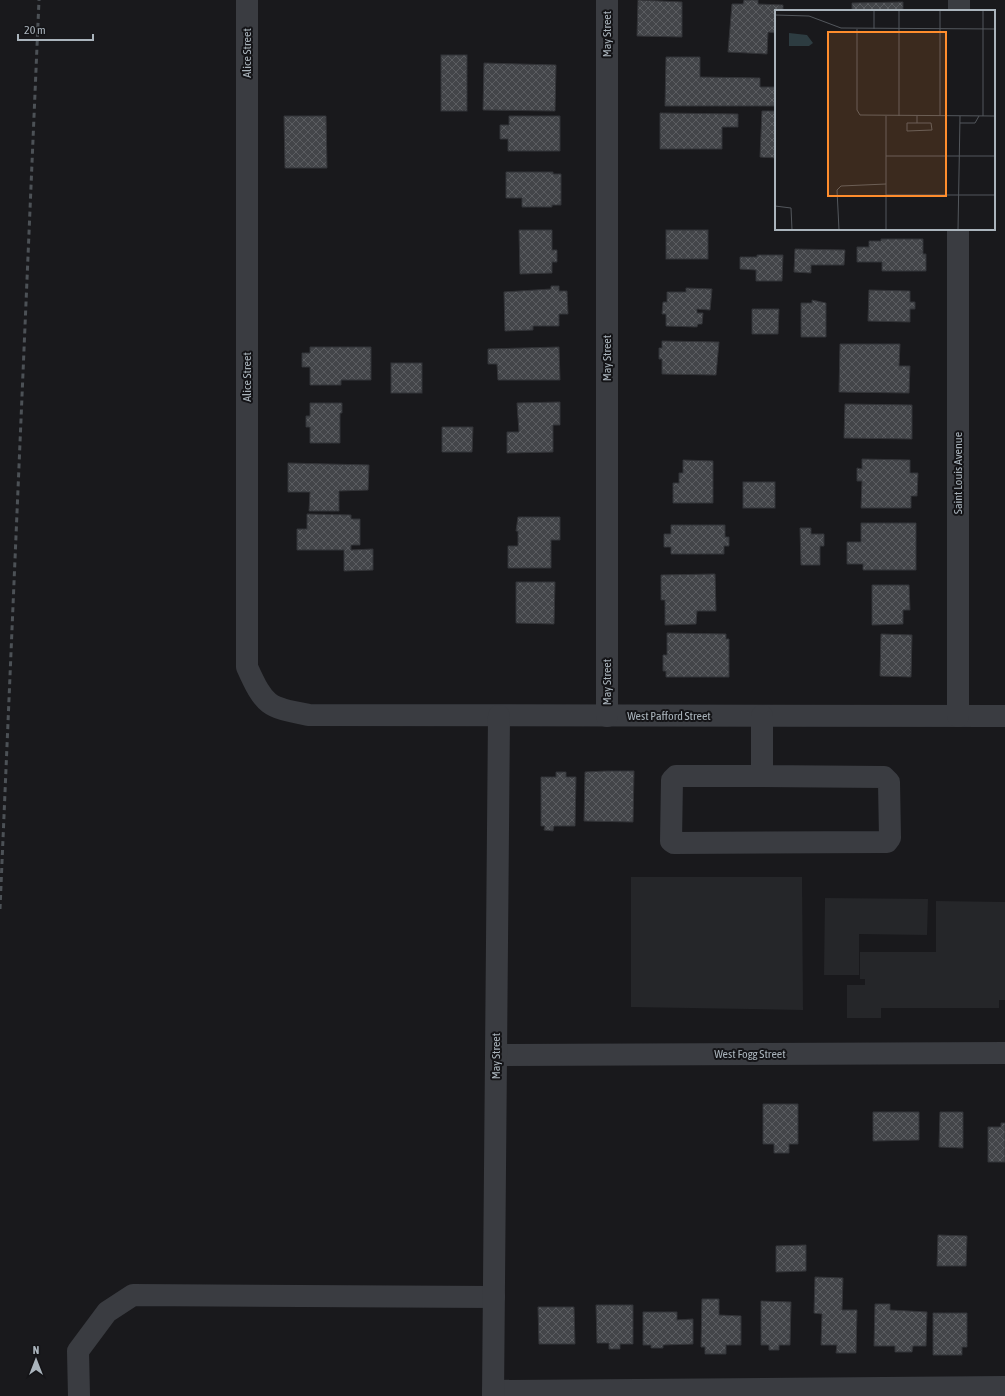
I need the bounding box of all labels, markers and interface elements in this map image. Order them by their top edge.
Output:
street label: May Street [600,10,614,57]
inset map [775,10,995,230]
scale bar [18,16,93,42]
text: 20 m [24,23,46,37]
street label: Alice Street [240,28,254,78]
street label: May Street [600,334,614,381]
street label: Alice Street [240,352,254,402]
street label: Saint Louis Avenue [951,432,965,514]
street label: May Street [600,658,614,705]
street label: West Pafford Street [627,709,711,723]
street label: May Street [489,1032,503,1079]
street label: West Fogg Street [714,1047,786,1061]
north arrow [16,1340,56,1380]
text: N [33,1344,39,1356]

